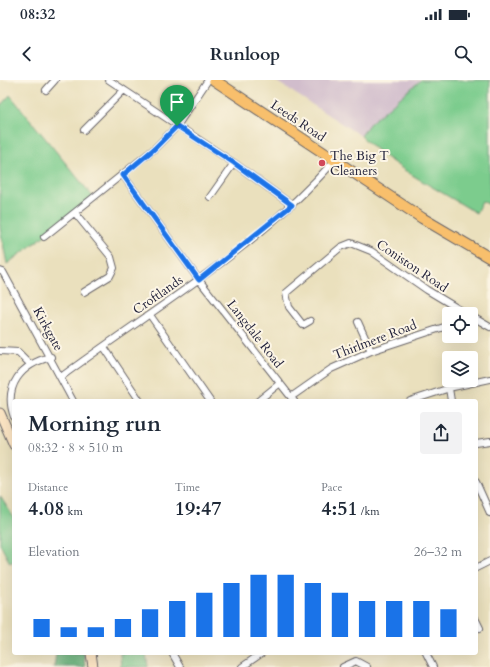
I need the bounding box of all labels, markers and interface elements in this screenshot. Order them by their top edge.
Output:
text: 08:32 [20,4,55,24]
text: Runloop [210,42,280,67]
icon: back [16,43,38,65]
icon: search [452,43,474,65]
pin [160,85,194,126]
icon: arrive [166,91,188,113]
street label: Leeds Road [267,96,329,146]
place label: The Big T Cleaners [330,147,389,180]
marker: The Big T Cleaners [317,158,327,168]
street label: Coniston Road [373,235,451,297]
street label: Croftlands [129,271,187,319]
street label: Langdale Road [223,296,287,372]
street label: Kirkgate [29,304,68,354]
map controls [442,307,478,387]
button: locate [442,307,478,343]
street label: Thirlmere Road [331,316,419,364]
button: layers [442,351,478,387]
text: Morning run [28,409,161,439]
button: share [420,412,462,454]
text: 08:32 · 8 × 510 m [28,439,123,457]
text: Distance [28,480,68,495]
text: Time [175,480,200,495]
text: Pace [321,480,343,495]
text: 4.08 [28,495,65,522]
text: 19:47 [175,495,221,522]
text: 4:51 [321,495,358,522]
text: km [65,504,83,519]
text: /km [358,504,380,519]
text: Elevation [28,543,80,561]
text: 26–32 m [414,543,462,561]

